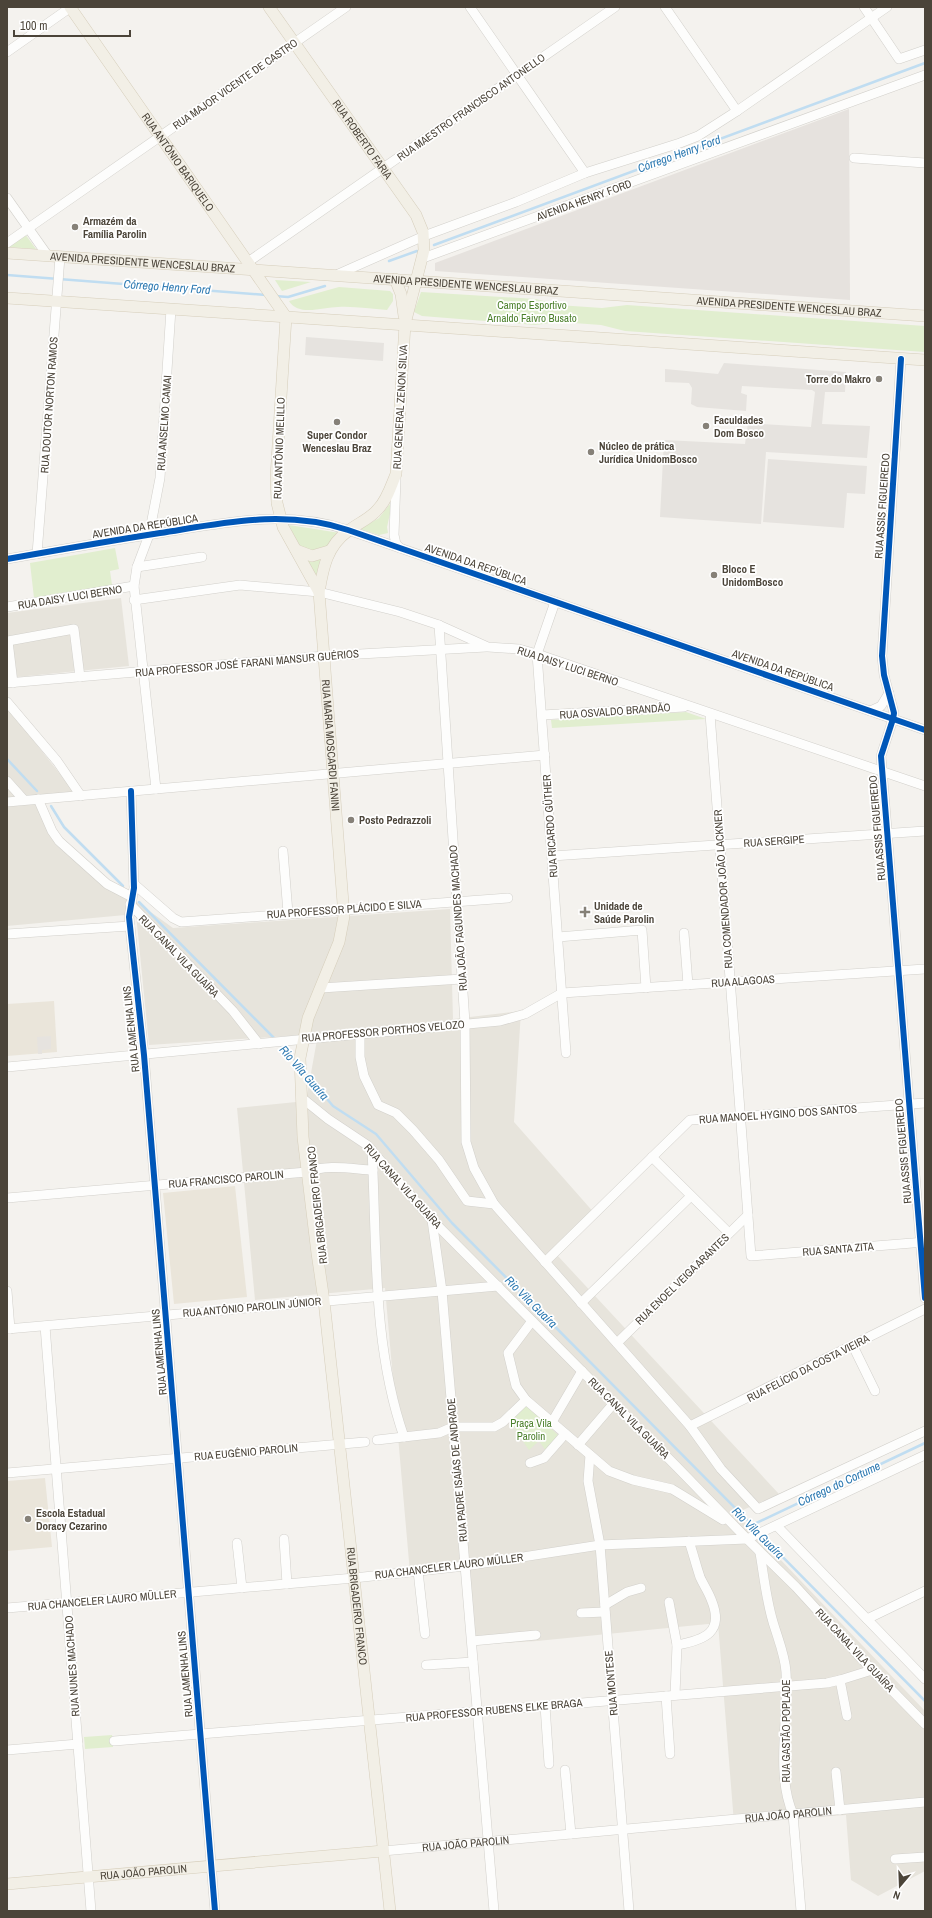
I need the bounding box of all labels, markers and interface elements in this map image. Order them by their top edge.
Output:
scale bar [14,12,130,38]
text: 100 m [20,18,47,34]
street label: RUA MAJOR VICENTE DE CASTRO [170,35,300,133]
street label: RUA MAESTRO FRANCISCO ANTONELLO [394,50,548,164]
street label: RUA ROBERTO FARIA [330,97,396,183]
street label: RUA ANTÔNIO BARIQUELO [139,110,217,214]
water label: Córrego Henry Ford [635,131,723,176]
street label: AVENIDA HENRY FORD [534,176,634,224]
place label: Armazém da Família Parolin [83,214,147,241]
marker: Armazém da Família Parolin [70,222,80,232]
street label: AVENIDA PRESIDENTE WENCESLAU BRAZ [49,249,236,276]
street label: AVENIDA PRESIDENTE WENCESLAU BRAZ [372,271,559,298]
water label: Córrego Henry Ford [123,276,212,298]
street label: AVENIDA PRESIDENTE WENCESLAU BRAZ [695,293,882,320]
park label: Campo Esportivo Arnaldo Faivro Busato [486,298,577,325]
street label: RUA DOUTOR NORTON RAMOS [37,336,61,474]
street label: RUA GENERAL ZENON SILVA [390,343,410,470]
place label: Torre do Makro [806,372,871,386]
marker: Torre do Makro [874,374,884,384]
street label: RUA ANSELMO CAMAI [154,375,174,471]
street label: RUA ANTÔNIO MELILLO [270,397,288,499]
place label: Faculdades Dom Bosco [714,413,765,440]
marker: Super Condor Wenceslau Braz [332,417,342,427]
marker: Faculdades Dom Bosco [701,421,711,431]
place label: Super Condor Wenceslau Braz [302,428,372,455]
place label: Núcleo de prática Jurídica UnidomBosco [599,439,698,466]
marker: Núcleo de prática Jurídica UnidomBosco [586,447,596,457]
street label: RUA ASSIS FIGUEIREDO [871,453,893,559]
street label: AVENIDA DA REPÚBLICA [90,511,200,541]
street label: AVENIDA DA REPÚBLICA [422,540,530,588]
place label: Bloco E UnidomBosco [722,562,784,589]
marker: Bloco E UnidomBosco [709,570,719,580]
street label: RUA DAISY LUCI BERNO [17,582,123,612]
street label: RUA DAISY LUCI BERNO [516,643,620,689]
street label: RUA PROFESSOR JOSÉ FARANI MANSUR GUÉRIOS [135,646,359,680]
street label: AVENIDA DA REPÚBLICA [729,646,837,694]
street label: RUA MARIA MOSCARDI FANINI [319,679,343,812]
street label: RUA OSVALDO BRANDÃO [559,700,671,722]
street label: RUA RICARDO GÜTHER [539,774,561,878]
street label: RUA ASSIS FIGUEIREDO [865,775,889,881]
street label: RUA COMENDADOR JOÃO LACKNER [710,809,736,969]
place label: Posto Pedrazzoli [359,813,431,827]
marker: Posto Pedrazzoli [346,815,356,825]
street label: RUA SERGIPE [743,832,805,850]
street label: RUA JOÃO FAGUNDES MACHADO [446,845,470,991]
street label: RUA PROFESSOR PLÁCIDO E SILVA [266,897,423,921]
place label: Unidade de Saúde Parolin [594,899,654,926]
marker: Unidade de Saúde Parolin [579,906,591,918]
street label: RUA CANAL VILA GUAÍRA [136,912,223,1001]
street label: RUA ALAGOAS [711,972,775,990]
street label: RUA LAMENHA LINS [120,985,142,1073]
street label: RUA PROFESSOR PORTHOS VELOZO [301,1017,465,1045]
water label: Rio Vila Guaíra [276,1042,333,1104]
street label: RUA ASSIS FIGUEIREDO [891,1098,915,1204]
street label: RUA MANOEL HYGINO DOS SANTOS [698,1101,858,1127]
street label: RUA CANAL VILA GUAÍRA [361,1141,445,1232]
street label: RUA BRIGADEIRO FRANCO [304,1145,330,1265]
street label: RUA FRANCISCO PAROLIN [168,1167,284,1191]
street label: RUA ENOEL VEIGA ARANTES [632,1230,732,1328]
street label: RUA SANTA ZITA [802,1239,875,1259]
water label: Rio Vila Guaíra [501,1272,561,1332]
street label: RUA ANTÔNIO PAROLIN JÚNIOR [182,1294,322,1320]
street label: RUA LAMENHA LINS [148,1308,170,1396]
street label: RUA FELÍCIO DA COSTA VIEIRA [745,1331,872,1405]
street label: RUA CANAL VILA GUAÍRA [585,1374,673,1462]
street label: RUA PADRE ISAÍAS DE ANDRADE [444,1398,470,1542]
park label: Praça Vila Parolin [510,1416,552,1443]
street label: RUA EUGÊNIO PAROLIN [194,1440,298,1464]
water label: Córrego do Cortume [795,1458,883,1510]
water label: Rio Vila Guaíra [728,1503,788,1563]
place label: Escola Estadual Doracy Cezarino [36,1506,108,1533]
marker: Escola Estadual Doracy Cezarino [23,1514,33,1524]
street label: RUA BRIGADEIRO FRANCO [344,1547,370,1666]
street label: RUA CHANCELER LAURO MÜLLER [374,1550,524,1582]
street label: RUA CHANCELER LAURO MÜLLER [27,1586,177,1613]
street label: RUA CANAL VILA GUAÍRA [813,1605,898,1696]
street label: RUA NUNES MACHADO [61,1615,83,1717]
street label: RUA LAMENHA LINS [174,1630,196,1718]
street label: RUA MONTESE [601,1650,621,1716]
street label: RUA GASTÃO POPLADE [779,1679,793,1783]
street label: RUA PROFESSOR RUBENS ELKE BRAGA [405,1695,584,1725]
street label: RUA JOÃO PAROLIN [744,1803,832,1825]
street label: RUA JOÃO PAROLIN [422,1833,510,1854]
street label: RUA JOÃO PAROLIN [99,1861,188,1883]
north arrow [880,1866,920,1906]
text: N [891,1888,902,1903]

